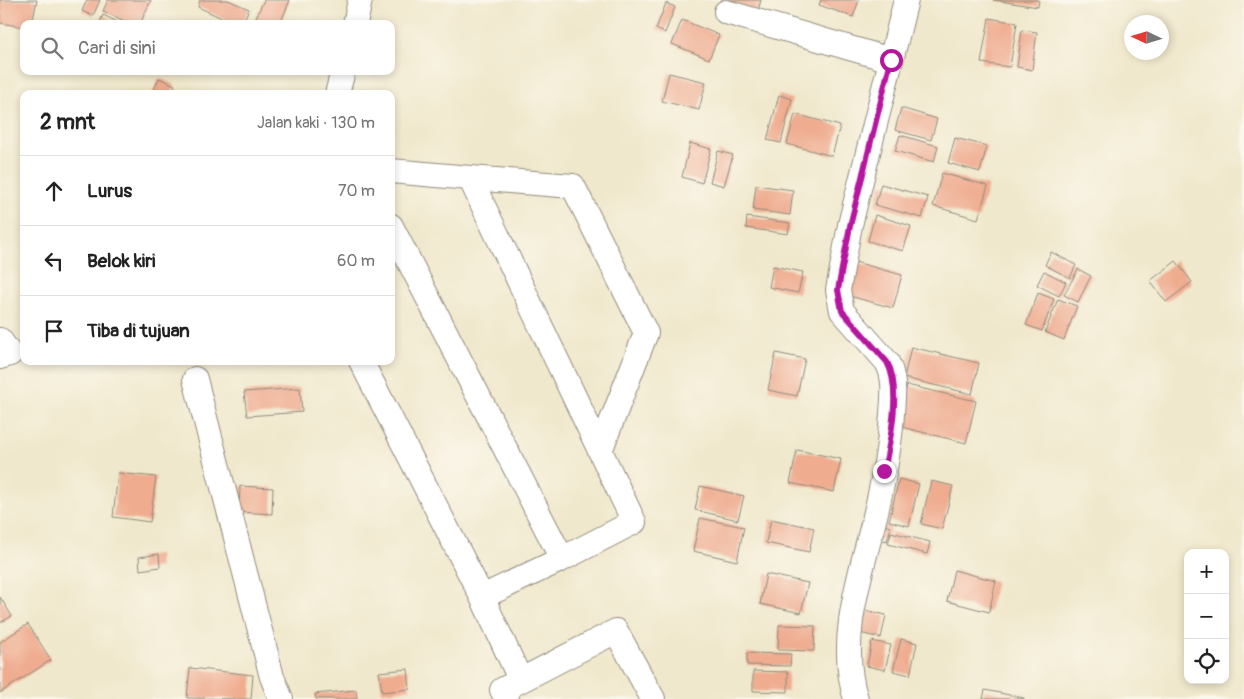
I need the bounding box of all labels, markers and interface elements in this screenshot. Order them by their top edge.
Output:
north arrow [1124,15,1169,60]
search box [20,20,395,75]
icon: search [38,34,66,62]
text: Cari di sini [78,36,155,60]
route start [880,49,903,72]
text: 2 mnt [40,109,95,136]
text: Jalan kaki · 130 m [257,113,375,133]
icon: ahead [40,177,68,205]
text: Lurus [87,179,132,203]
text: 70 m [338,181,375,201]
icon: left [40,247,68,275]
text: Belok kiri [87,249,155,273]
text: 60 m [337,251,375,271]
icon: arrive [40,317,68,345]
text: Tiba di tujuan [87,319,190,343]
route end [873,460,896,483]
map controls [1184,549,1229,684]
button: + [1184,549,1229,594]
button: − [1184,594,1229,639]
button: locate [1184,639,1229,684]

